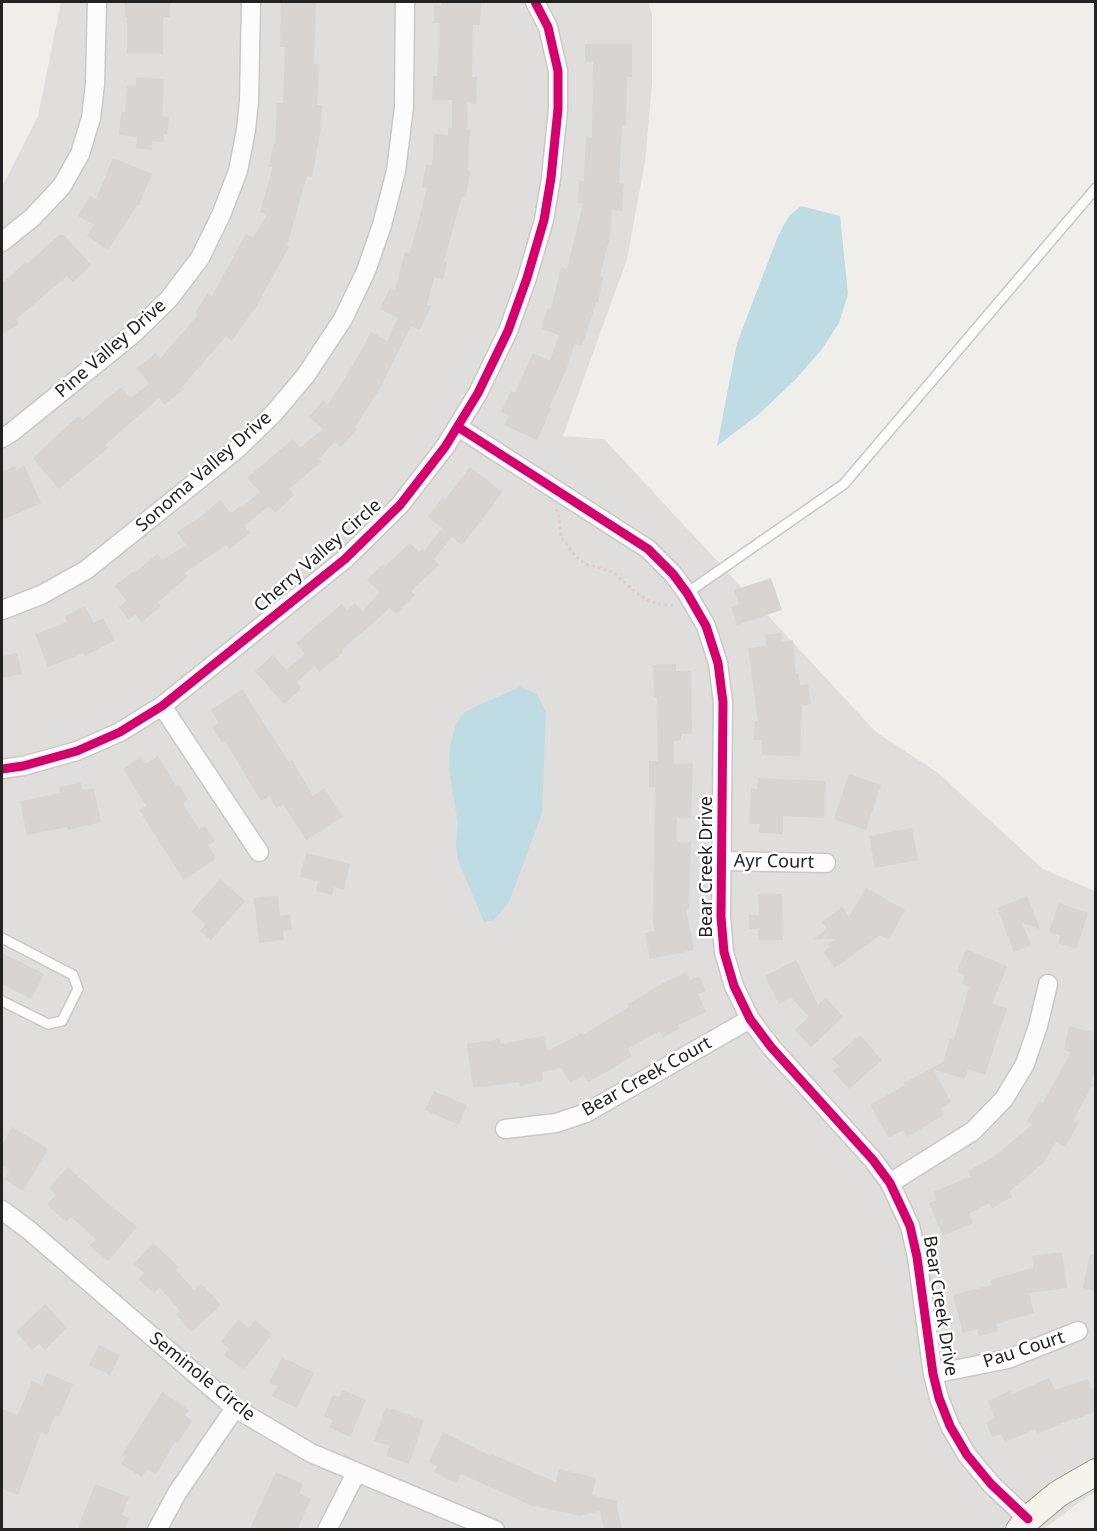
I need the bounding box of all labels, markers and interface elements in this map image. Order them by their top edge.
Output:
street label: Pine Valley Drive [51,295,171,403]
street label: Sonoma Valley Drive [132,407,276,537]
street label: Cherry Valley Circle [250,495,386,617]
street label: Bear Creek Drive [696,796,718,938]
street label: Ayr Court [734,851,814,873]
street label: Bear Creek Court [579,1033,715,1121]
street label: Bear Creek Drive [918,1234,962,1378]
street label: Pau Court [981,1327,1067,1373]
street label: Seminole Circle [145,1328,259,1426]

